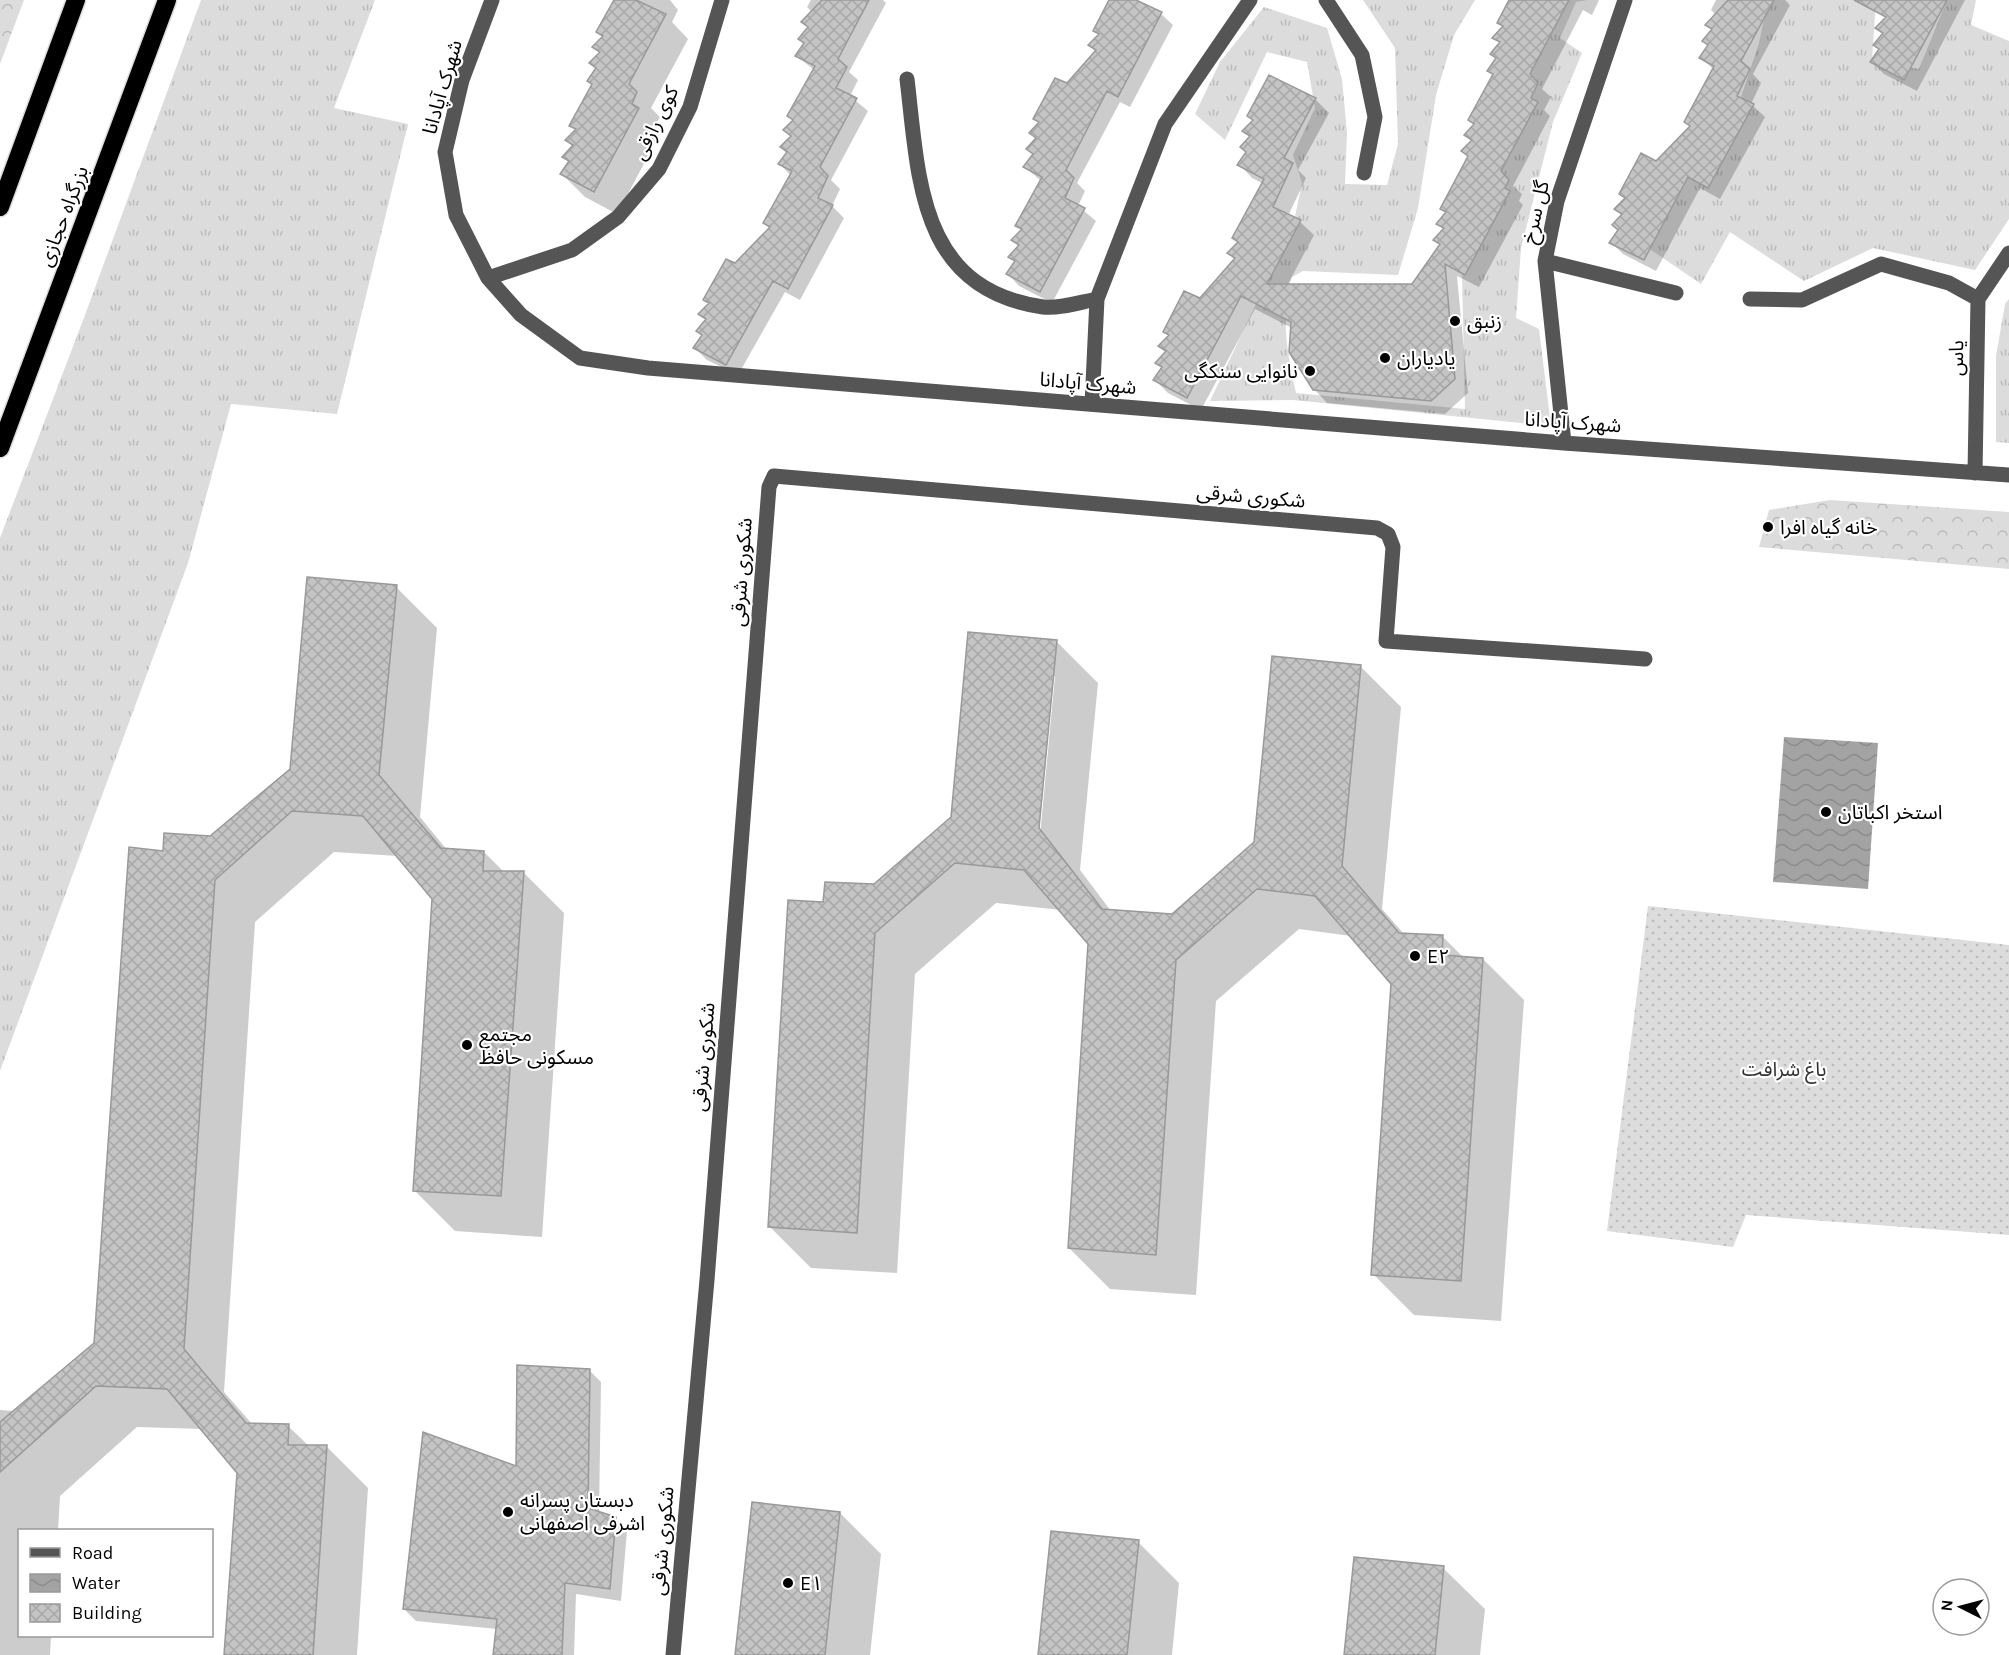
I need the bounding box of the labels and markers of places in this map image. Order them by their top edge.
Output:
place label: زنبق [1467,310,1502,334]
marker: زنبق [1448,314,1462,328]
place label: یادیاران [1397,347,1455,370]
marker: یادیاران [1378,351,1392,365]
place label: نانوایی سنکگی [1184,360,1298,383]
marker: نانوایی سنکگی [1303,364,1317,378]
place label: خانه گیاه افرا [1780,516,1878,539]
marker: خانه گیاه افرا [1761,520,1775,534]
place label: استخر اکباتان [1838,801,1943,824]
marker: استخر اکباتان [1819,805,1833,819]
place label: E۲ [1427,945,1450,968]
marker: E۲ [1408,949,1422,963]
place label: مجتمع مسکونی حافظ [479,1023,594,1069]
marker: مجتمع مسکونی حافظ [460,1038,474,1052]
place label: دبستان پسرانه اشرفی اصفهانی [520,1489,645,1535]
marker: دبستان پسرانه اشرفی اصفهانی [501,1505,515,1519]
place label: E۱ [800,1572,823,1595]
marker: E۱ [781,1576,795,1590]

